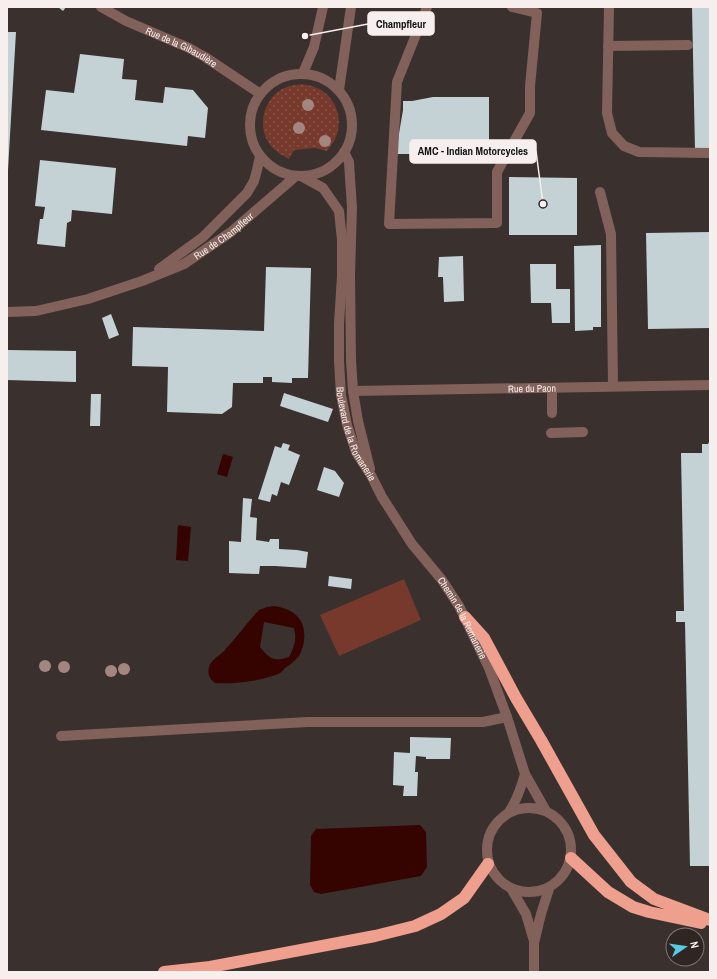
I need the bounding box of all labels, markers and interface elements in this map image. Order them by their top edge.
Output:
callout: Champfleur [368,12,434,35]
text: Champfleur [376,17,427,31]
street label: Rue de la Gibaudière [144,24,220,71]
callout: AMC - Indian Motorcycles [410,140,536,163]
text: AMC - Indian Motorcycles [418,144,528,158]
street label: Rue de Champfleur [191,210,256,263]
street label: Rue du Paon [508,382,556,395]
street label: Boulevard de la Romanerie [334,387,379,483]
street label: Chemin de la Romanerie [435,574,490,662]
north arrow [665,927,705,967]
text: N [687,940,702,949]

